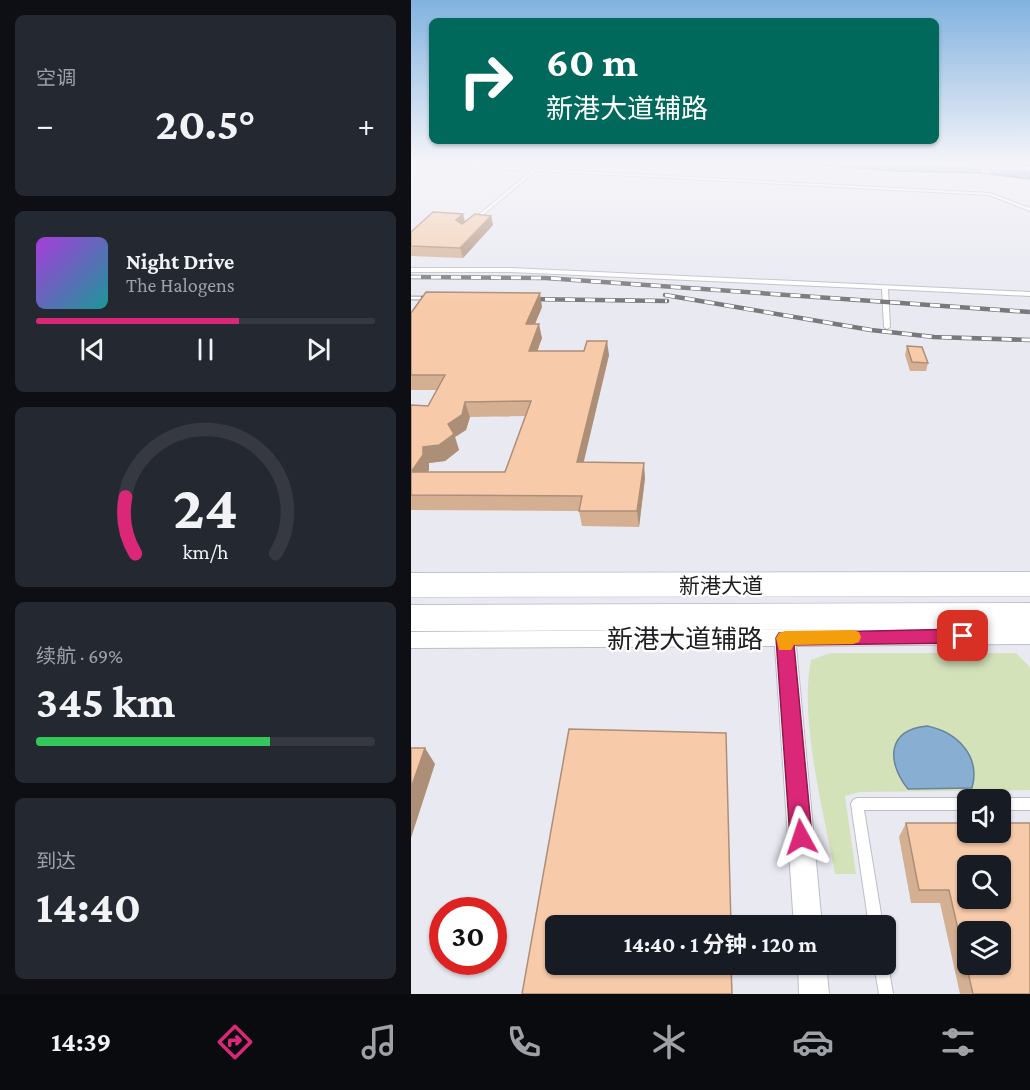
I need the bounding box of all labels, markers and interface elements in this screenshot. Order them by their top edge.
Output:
text: 60 m [546,38,638,85]
icon: right [447,42,525,120]
text: 空调 [36,67,76,89]
text: 新港大道辅路 [546,94,708,124]
text: 20.5° [155,99,256,149]
text: − [36,106,53,143]
text: + [358,106,375,143]
text: Night Drive [126,249,234,274]
text: The Halogens [126,274,235,296]
icon: previous [76,333,109,366]
icon: pause [189,333,222,366]
icon: next [302,333,335,366]
text: 24 [173,472,238,541]
text: km/h [182,540,229,564]
street label: 新港大道 [679,574,763,598]
pin [937,610,988,661]
icon: arrive [946,619,979,652]
street label: 新港大道辅路 [607,625,763,654]
text: 续航 · 69% [36,645,123,667]
text: 345 km [36,677,175,727]
map controls [957,789,1011,975]
button: sound [957,789,1011,843]
position arrow [769,805,833,869]
text: 到达 [36,850,76,872]
button: search [957,855,1011,909]
text: 14:40 [36,882,141,932]
speed limit sign: 30 [429,897,507,975]
button: layers [957,921,1011,975]
text: 14:40 · 1 分钟 · 120 m [624,932,817,957]
icon: directions [214,1021,256,1063]
icon: music [358,1021,400,1063]
icon: phone [503,1021,545,1063]
icon: climate [648,1021,690,1063]
icon: car [792,1021,834,1063]
icon: filters [937,1021,979,1063]
text: 14:39 [51,1027,111,1057]

